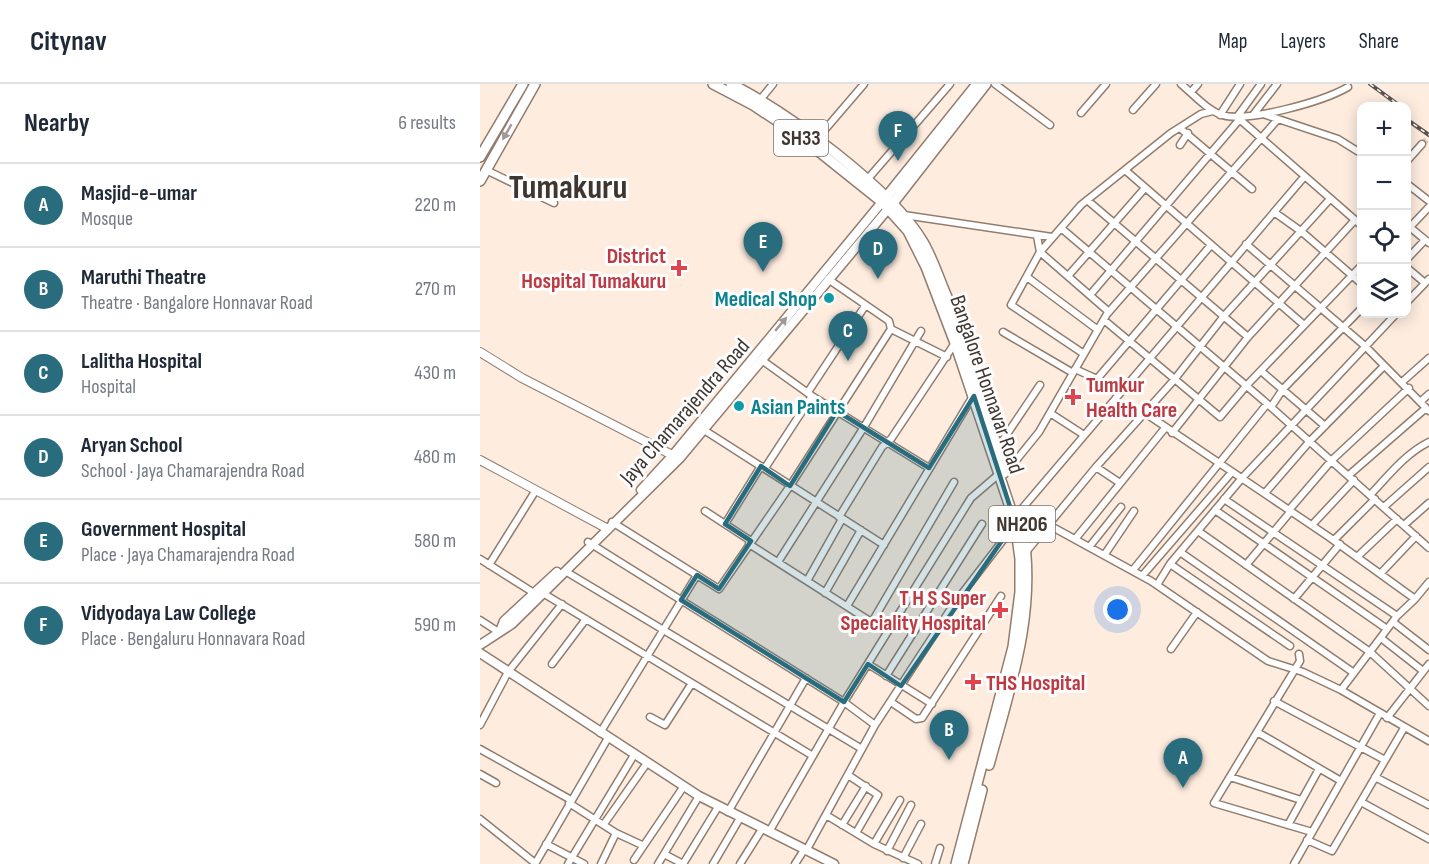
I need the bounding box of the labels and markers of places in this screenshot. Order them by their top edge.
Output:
pin: F [878,112,918,161]
pin: E [744,222,782,272]
pin: D [858,230,898,279]
place label: District Hospital Tumakuru [521,243,666,295]
marker: District Hospital Tumakuru [670,259,688,277]
place label: Medical Shop [715,286,817,313]
marker: Medical Shop [822,291,836,305]
pin: C [828,312,868,361]
place label: Tumkur Health Care [1086,372,1177,424]
marker: Tumkur Health Care [1064,388,1082,406]
place label: Asian Paints [750,394,845,421]
marker: Asian Paints [732,399,746,413]
place label: T H S Super Speciality Hospital [841,585,986,637]
marker: T H S Super Speciality Hospital [991,601,1009,619]
place label: THS Hospital [986,670,1085,697]
marker: THS Hospital [964,673,982,691]
pin: B [930,710,968,760]
pin: A [1164,738,1202,788]

